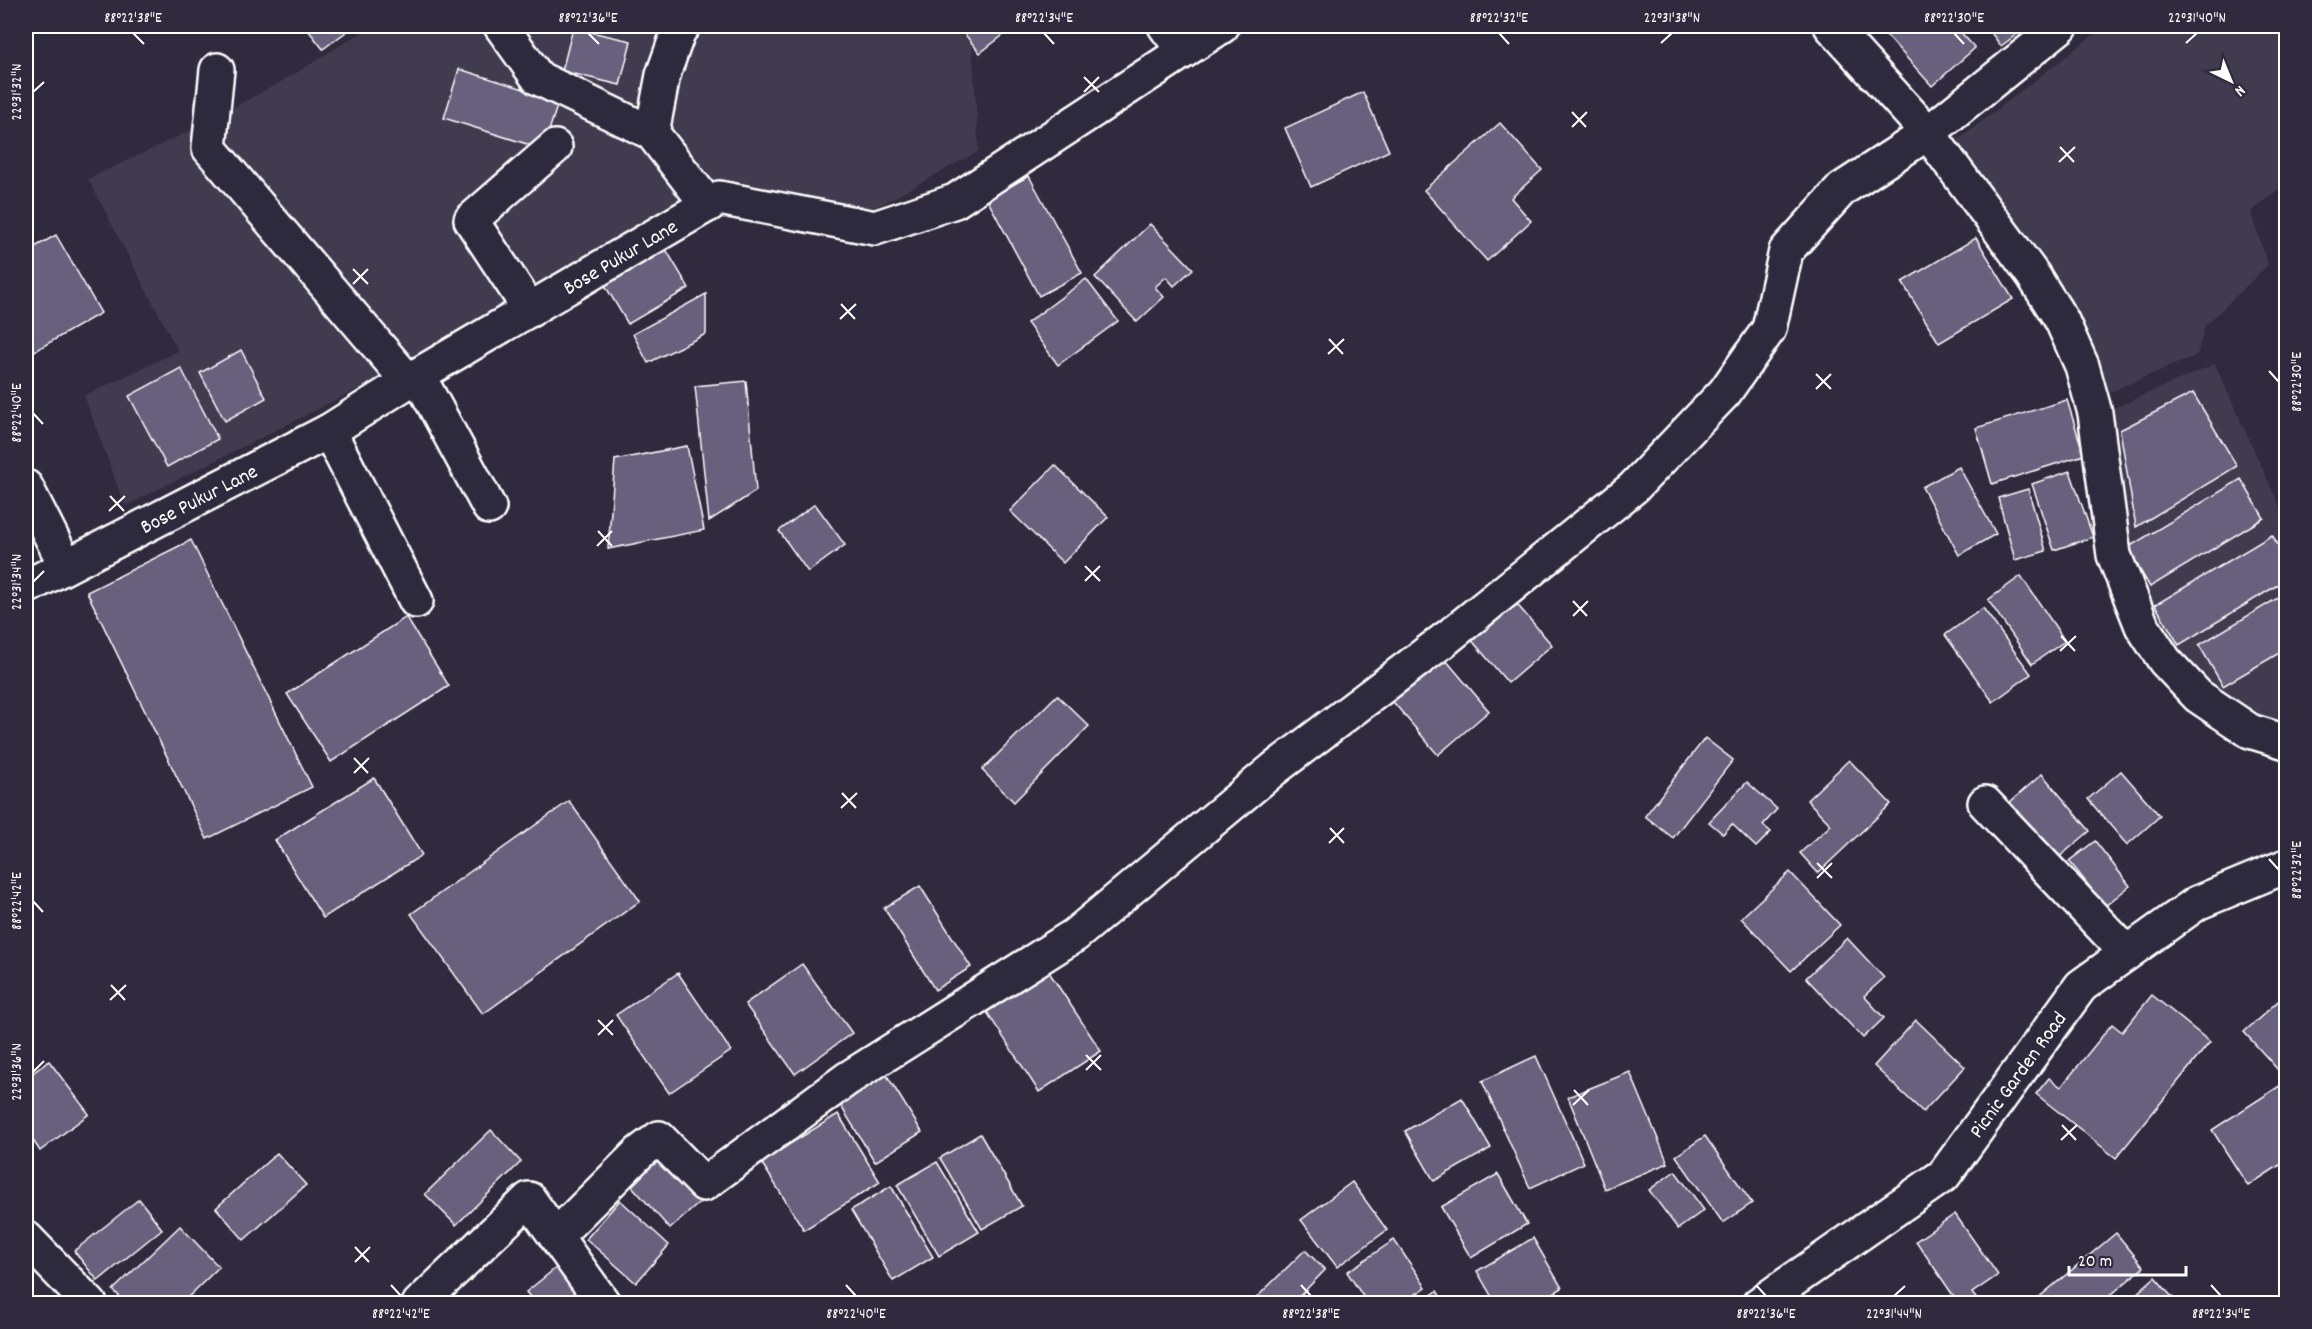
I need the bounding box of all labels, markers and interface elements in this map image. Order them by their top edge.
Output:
text: 88°22'38"E [104,8,162,30]
text: 88°22'36"E [558,8,618,30]
text: 88°22'34"E [1015,8,1073,30]
text: 88°22'32"E [1470,8,1528,30]
text: 22°31'38"N [1644,8,1700,30]
text: 88°22'30"E [1924,8,1984,30]
text: 22°31'40"N [2168,8,2226,30]
north arrow [2201,51,2261,111]
text: 22°31'32"N [7,64,29,120]
text: N [2229,79,2250,101]
street label: Bose Pukur Lane [558,213,684,305]
text: 88°22'30"E [2287,352,2309,412]
text: 88°22'40"E [7,383,29,443]
street label: Bose Pukur Lane [136,458,264,544]
text: 22°31'34"N [7,554,29,610]
text: 88°22'32"E [2287,841,2309,899]
text: 88°22'42"E [7,872,29,930]
street label: Picnic Garden Road [1963,1007,2076,1145]
text: 22°31'36"N [7,1043,29,1101]
scale bar [2069,1239,2186,1277]
text: 20 m [2078,1250,2112,1275]
text: 88°22'42"E [372,1304,430,1326]
text: 88°22'40"E [826,1304,886,1326]
text: 88°22'38"E [1282,1304,1340,1326]
text: 88°22'36"E [1736,1304,1796,1326]
text: 22°31'44"N [1866,1304,1922,1326]
text: 88°22'34"E [2192,1304,2250,1326]

